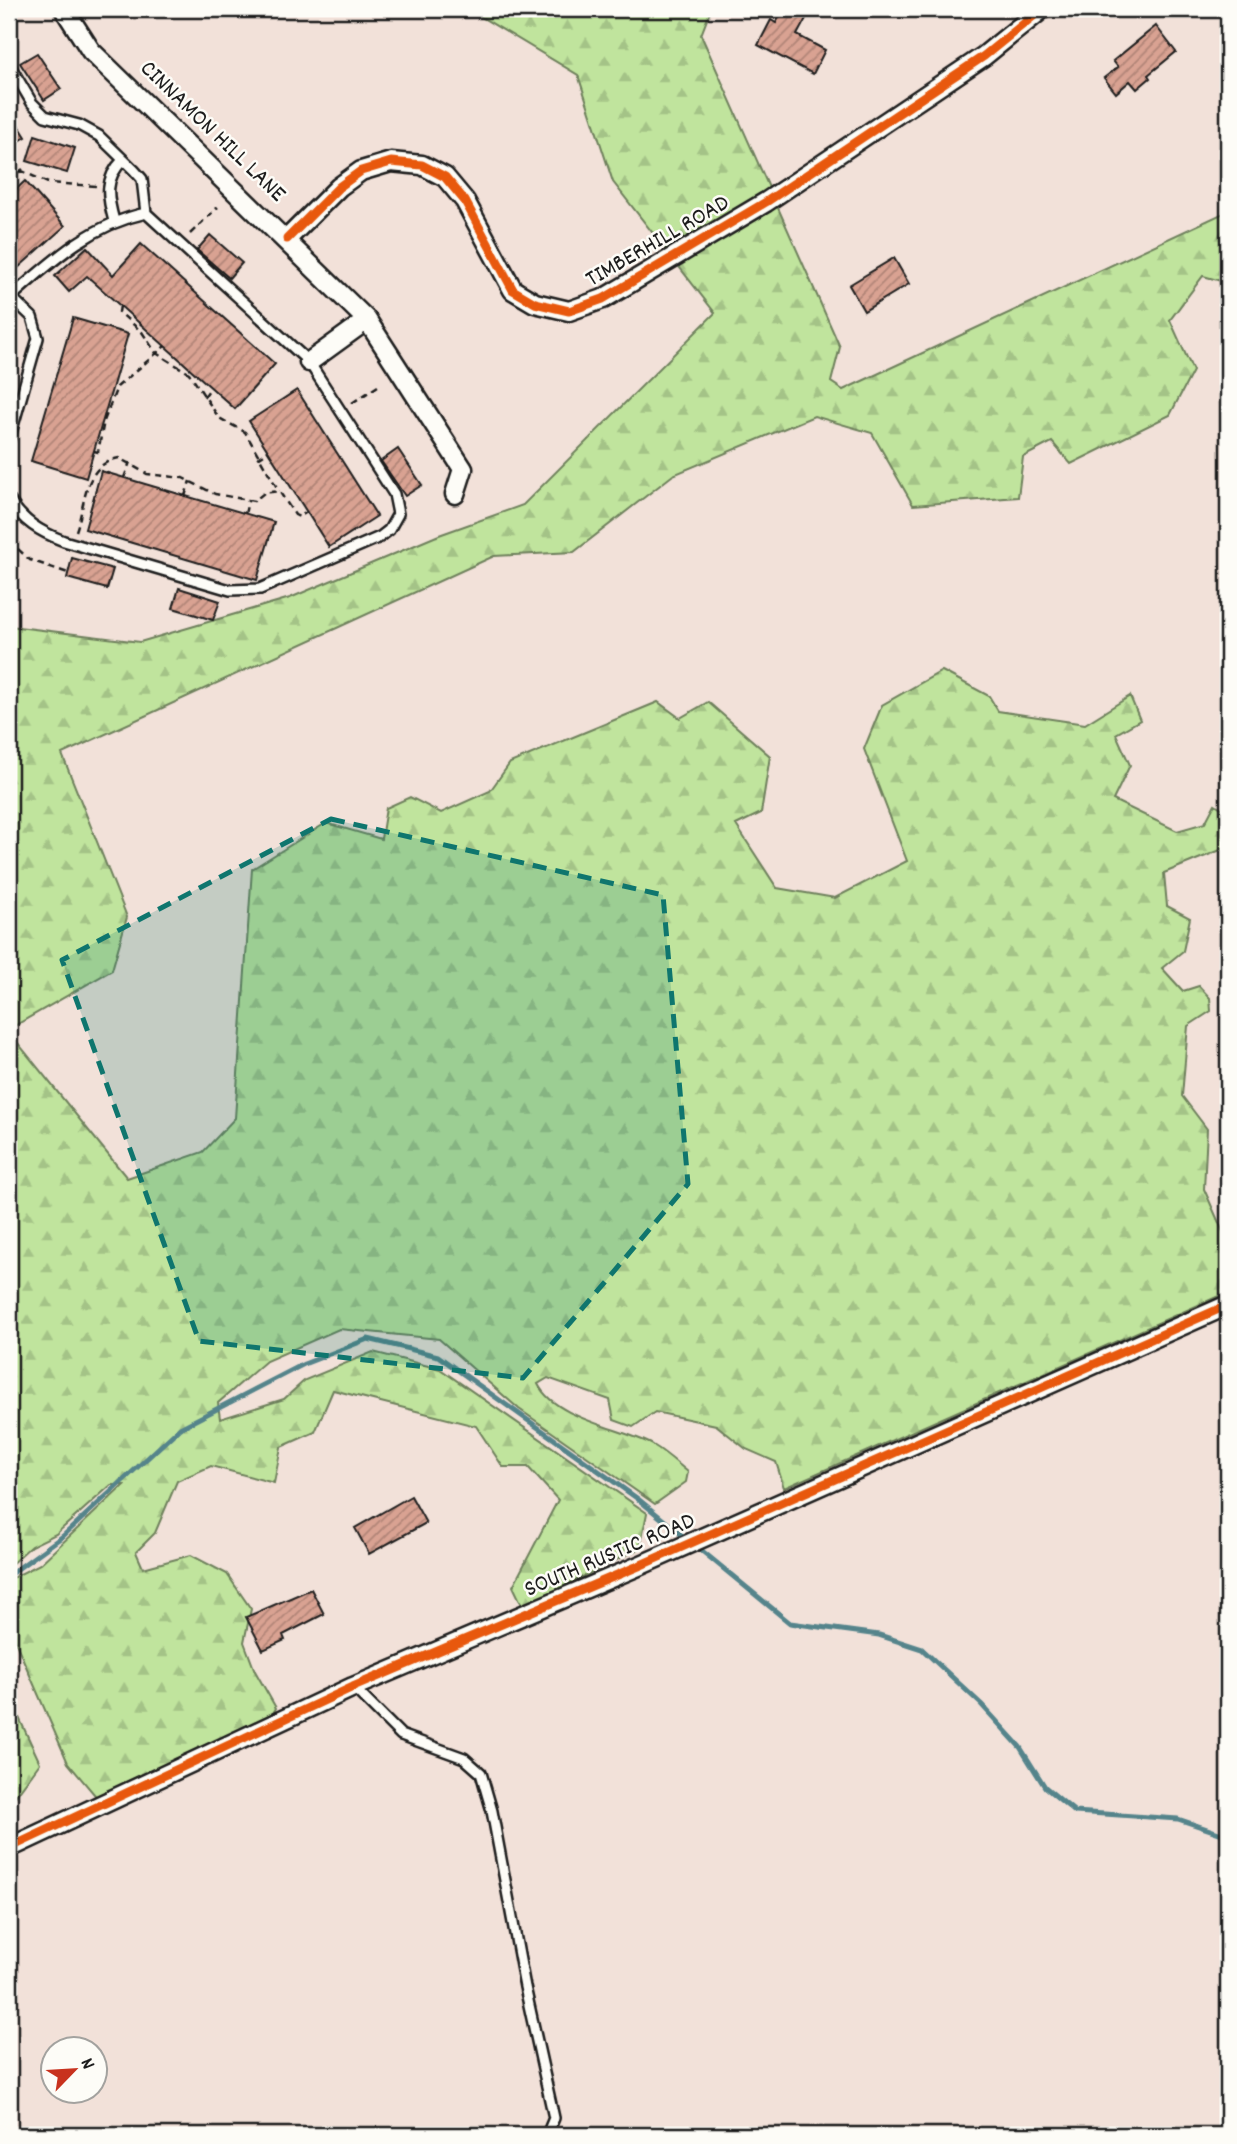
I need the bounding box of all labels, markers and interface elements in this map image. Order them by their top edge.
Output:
street label: CINNAMON HILL LANE [131,53,293,211]
street label: TIMBERHILL ROAD [580,187,736,297]
street label: SOUTH RUSTIC ROAD [519,1505,701,1607]
north arrow [38,2036,108,2106]
text: N [72,2054,100,2074]

